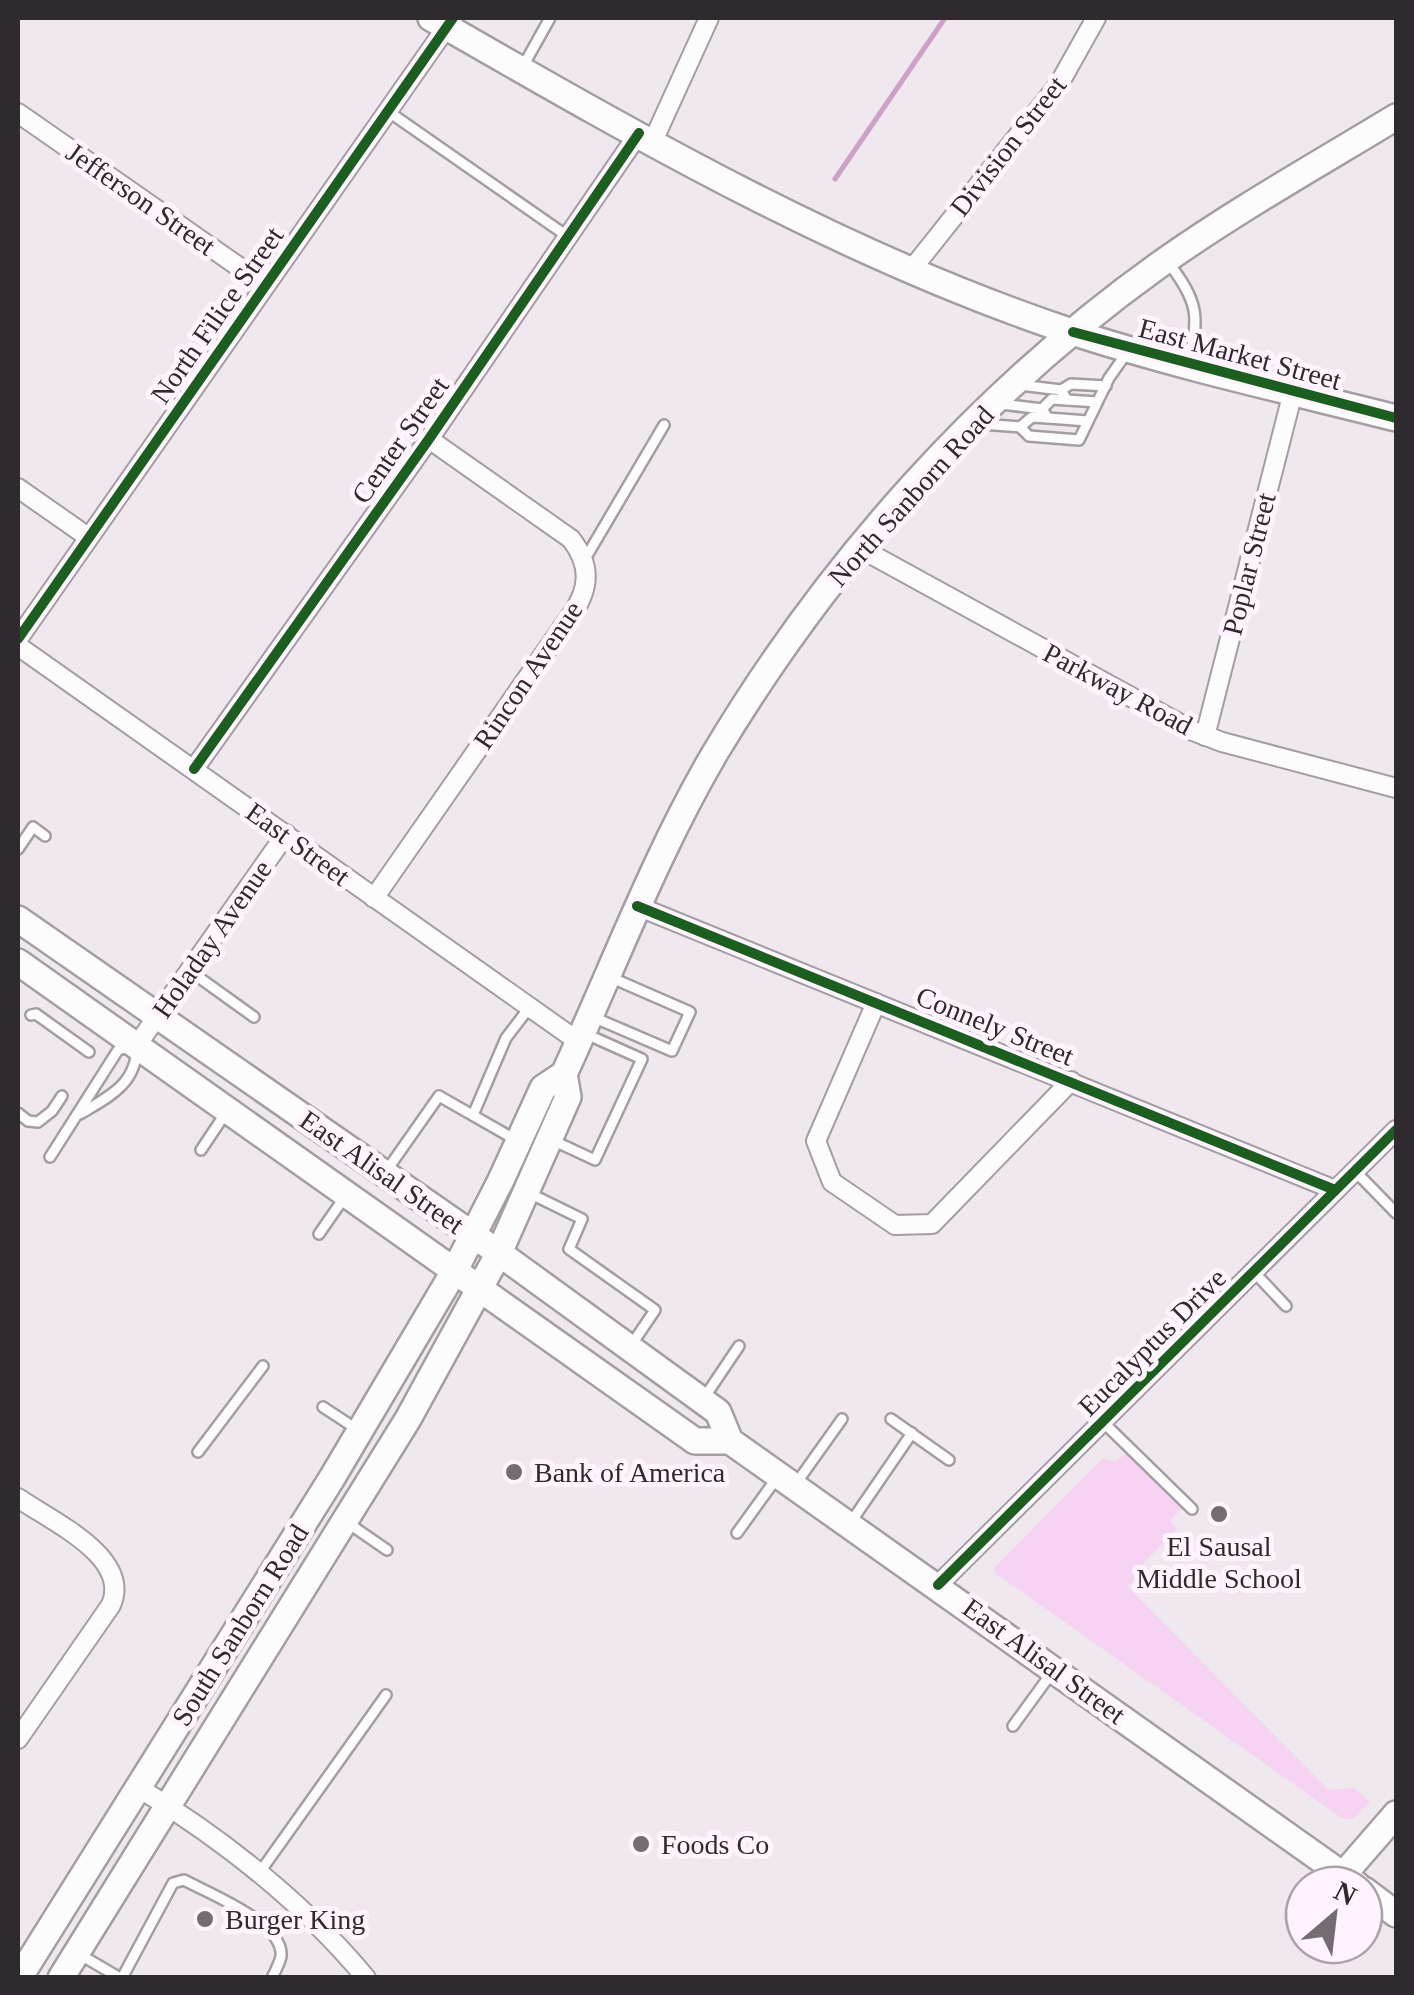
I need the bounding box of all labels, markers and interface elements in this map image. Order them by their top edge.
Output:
street label: Division Street [944,70,1072,222]
street label: Jefferson Street [61,136,222,262]
street label: North Filice Street [145,221,290,409]
street label: East Market Street [1135,312,1345,396]
street label: Center Street [345,371,455,509]
street label: North Sanborn Road [822,400,1000,592]
street label: Poplar Street [1216,489,1282,638]
street label: Rincon Avenue [467,595,589,755]
street label: Parkway Road [1038,637,1198,741]
street label: East Street [240,796,356,892]
street label: Holaday Avenue [146,854,278,1024]
street label: Connely Street [912,980,1079,1072]
street label: East Alisal Street [294,1104,470,1240]
street label: Eucalyptus Drive [1072,1262,1232,1422]
place label: Bank of America [534,1457,726,1488]
marker: Bank of America [503,1461,525,1483]
marker: El Sausal Middle School [1208,1503,1230,1525]
street label: South Sanborn Road [165,1519,315,1731]
place label: El Sausal Middle School [1136,1531,1302,1594]
street label: East Alisal Street [957,1592,1131,1730]
place label: Foods Co [661,1829,769,1860]
marker: Foods Co [630,1833,652,1855]
north arrow [1284,1865,1384,1965]
text: N [1329,1875,1362,1912]
place label: Burger King [225,1904,365,1935]
marker: Burger King [194,1908,216,1930]

